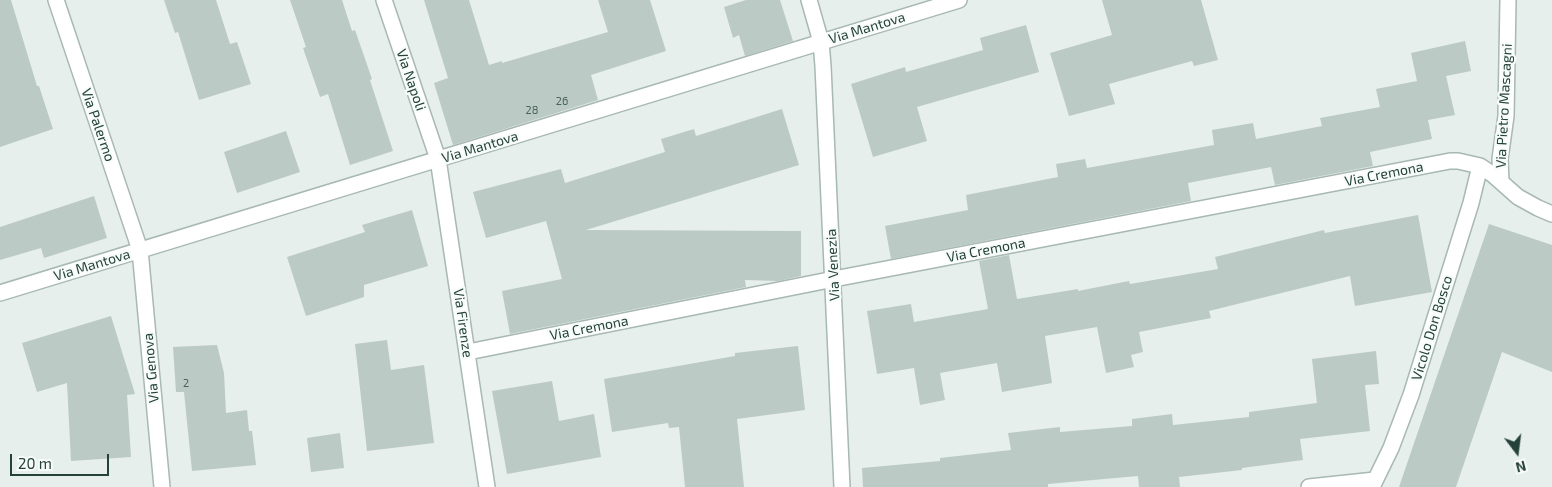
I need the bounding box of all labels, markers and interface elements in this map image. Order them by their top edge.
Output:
street label: Via Mantova [827,8,907,48]
street label: Via Pietro Mascagni [1492,43,1516,169]
street label: Via Napoli [393,47,429,113]
street label: Via Palermo [78,86,118,164]
house number: 26 [556,94,568,108]
house number: 28 [526,103,538,117]
street label: Via Mantova [440,127,520,167]
street label: Via Cremona [1343,158,1425,190]
street label: Via Venezia [823,228,843,302]
street label: Via Cremona [945,234,1027,266]
street label: Via Mantova [52,245,132,285]
street label: Vicolo Don Bosco [1408,273,1456,383]
street label: Via Firenze [450,287,476,359]
street label: Via Cremona [548,312,630,344]
street label: Via Genova [140,332,162,404]
house number: 2 [183,376,189,390]
north arrow [1492,427,1542,477]
scale bar [12,444,111,476]
text: 20 m [18,454,52,472]
text: N [1514,457,1528,476]

